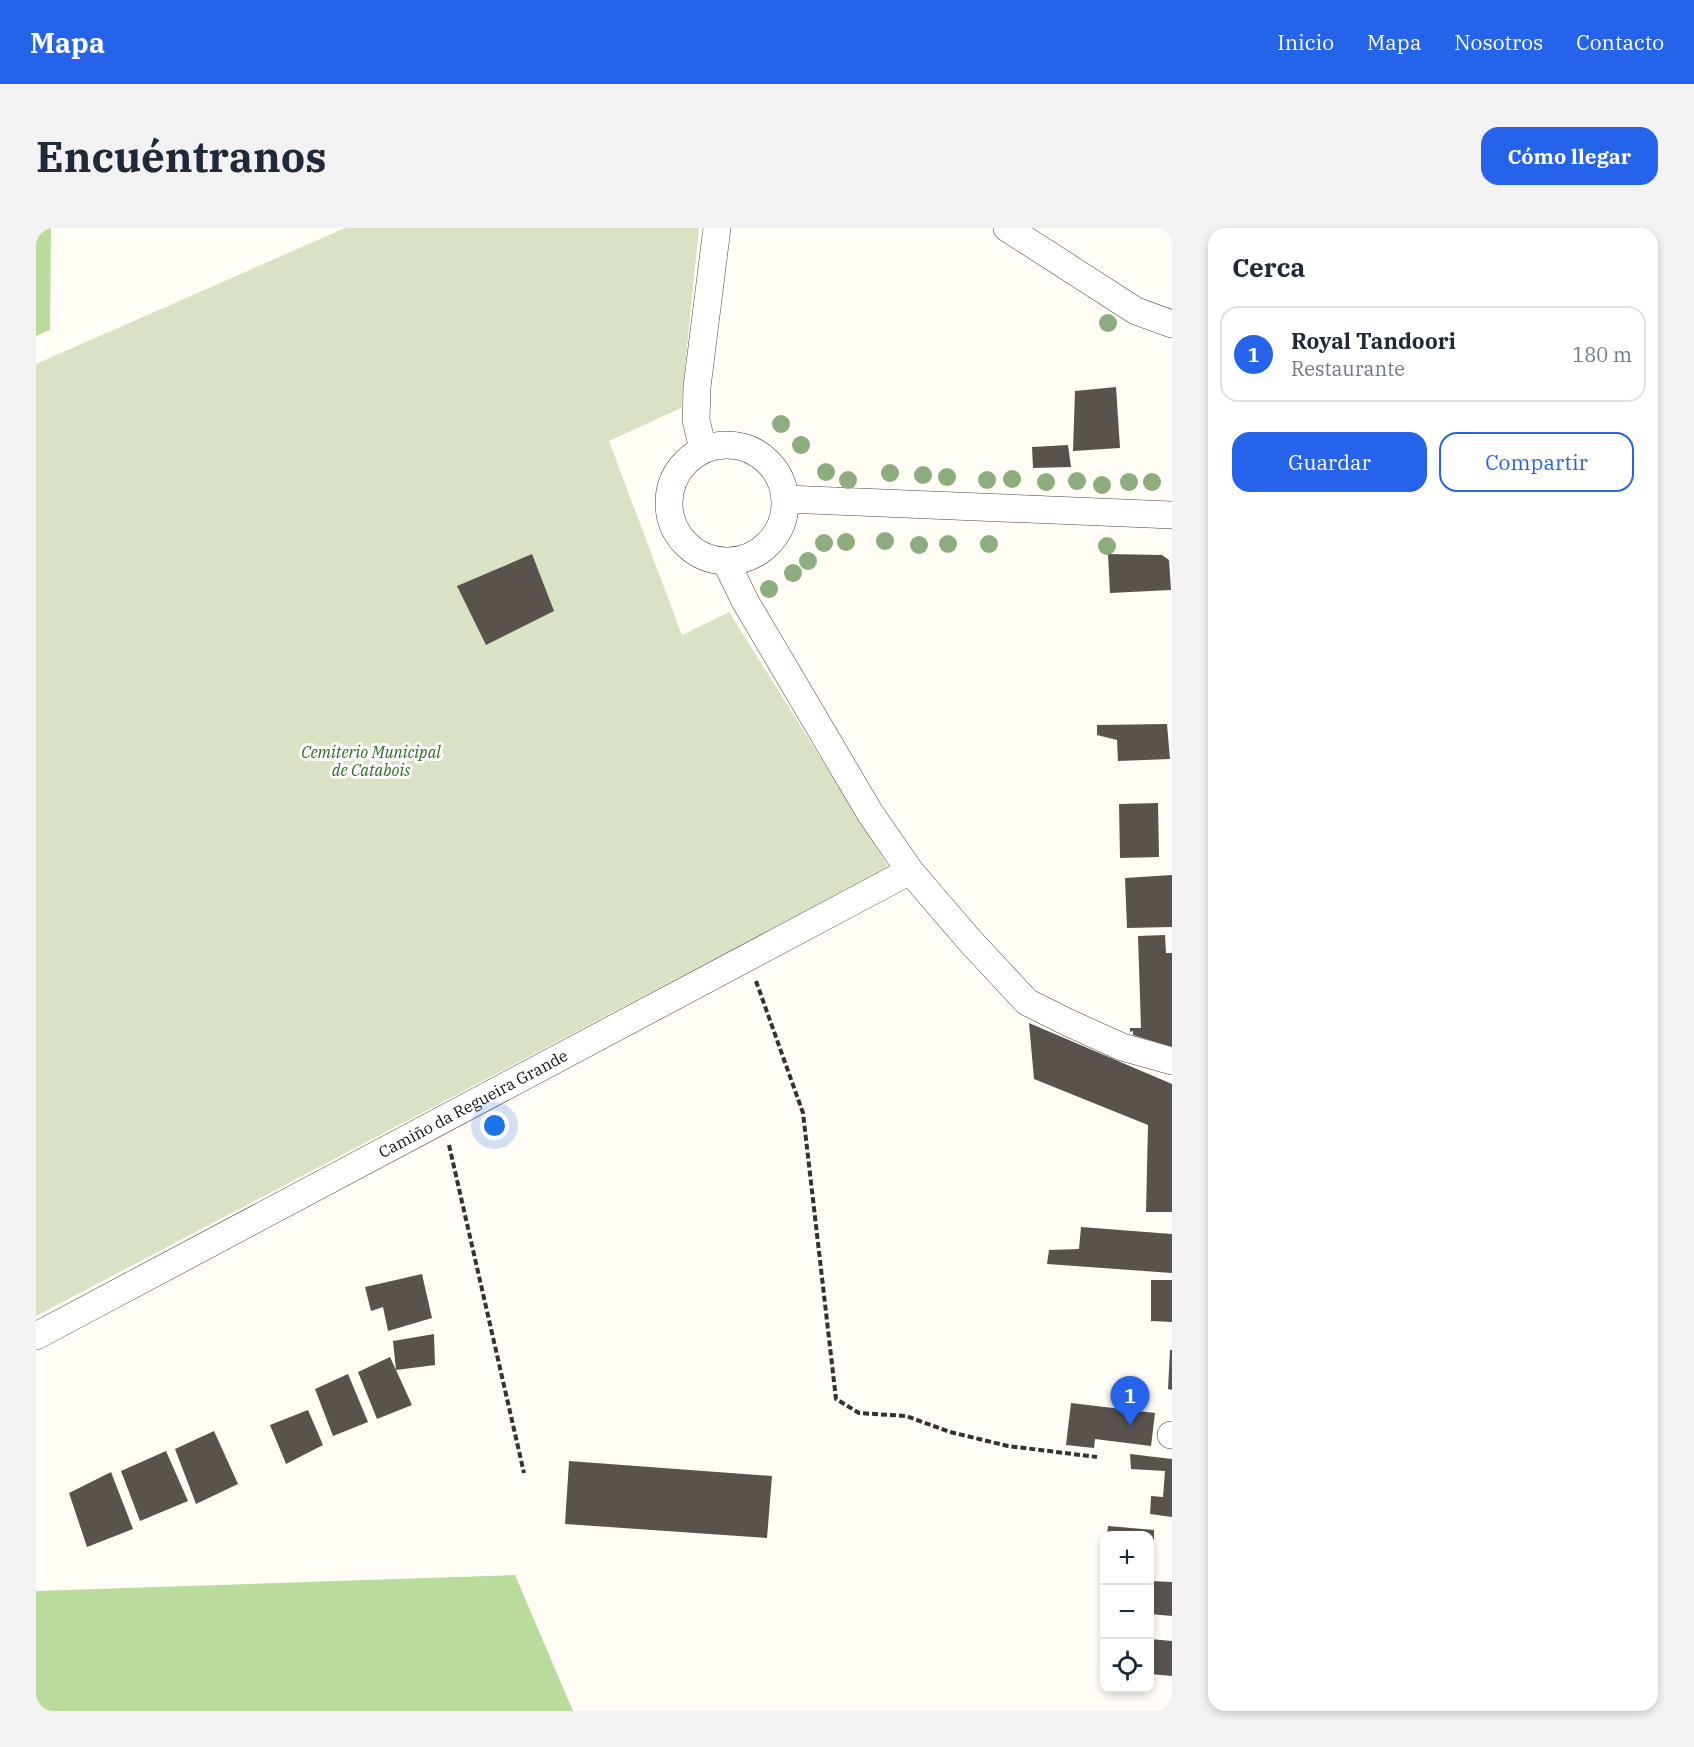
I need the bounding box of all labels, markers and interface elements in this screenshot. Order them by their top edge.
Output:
text: Mapa [30,24,105,61]
text: Inicio [1277,28,1334,56]
text: Mapa [1367,28,1421,56]
text: Nosotros [1454,28,1543,56]
text: Contacto [1576,28,1664,56]
button: Cómo llegar [1481,127,1658,185]
text: Encuéntranos [36,129,327,184]
text: Cerca [1232,250,1305,284]
text: Royal Tandoori [1291,326,1456,355]
text: 1 [1248,341,1260,368]
text: 180 m [1572,341,1632,368]
text: Restaurante [1291,355,1405,382]
button: Guardar [1232,432,1427,492]
button: Compartir [1439,432,1634,492]
park label: Cemiterio Municipal de Catabois [301,742,441,780]
street label: Camiño da Regueira Grande [375,1045,571,1162]
your location [480,1111,509,1140]
pin: 1 [1110,1376,1150,1426]
map controls [1100,1531,1154,1693]
button: + [1100,1531,1154,1585]
button: − [1100,1585,1154,1639]
button: locate [1100,1639,1154,1693]

